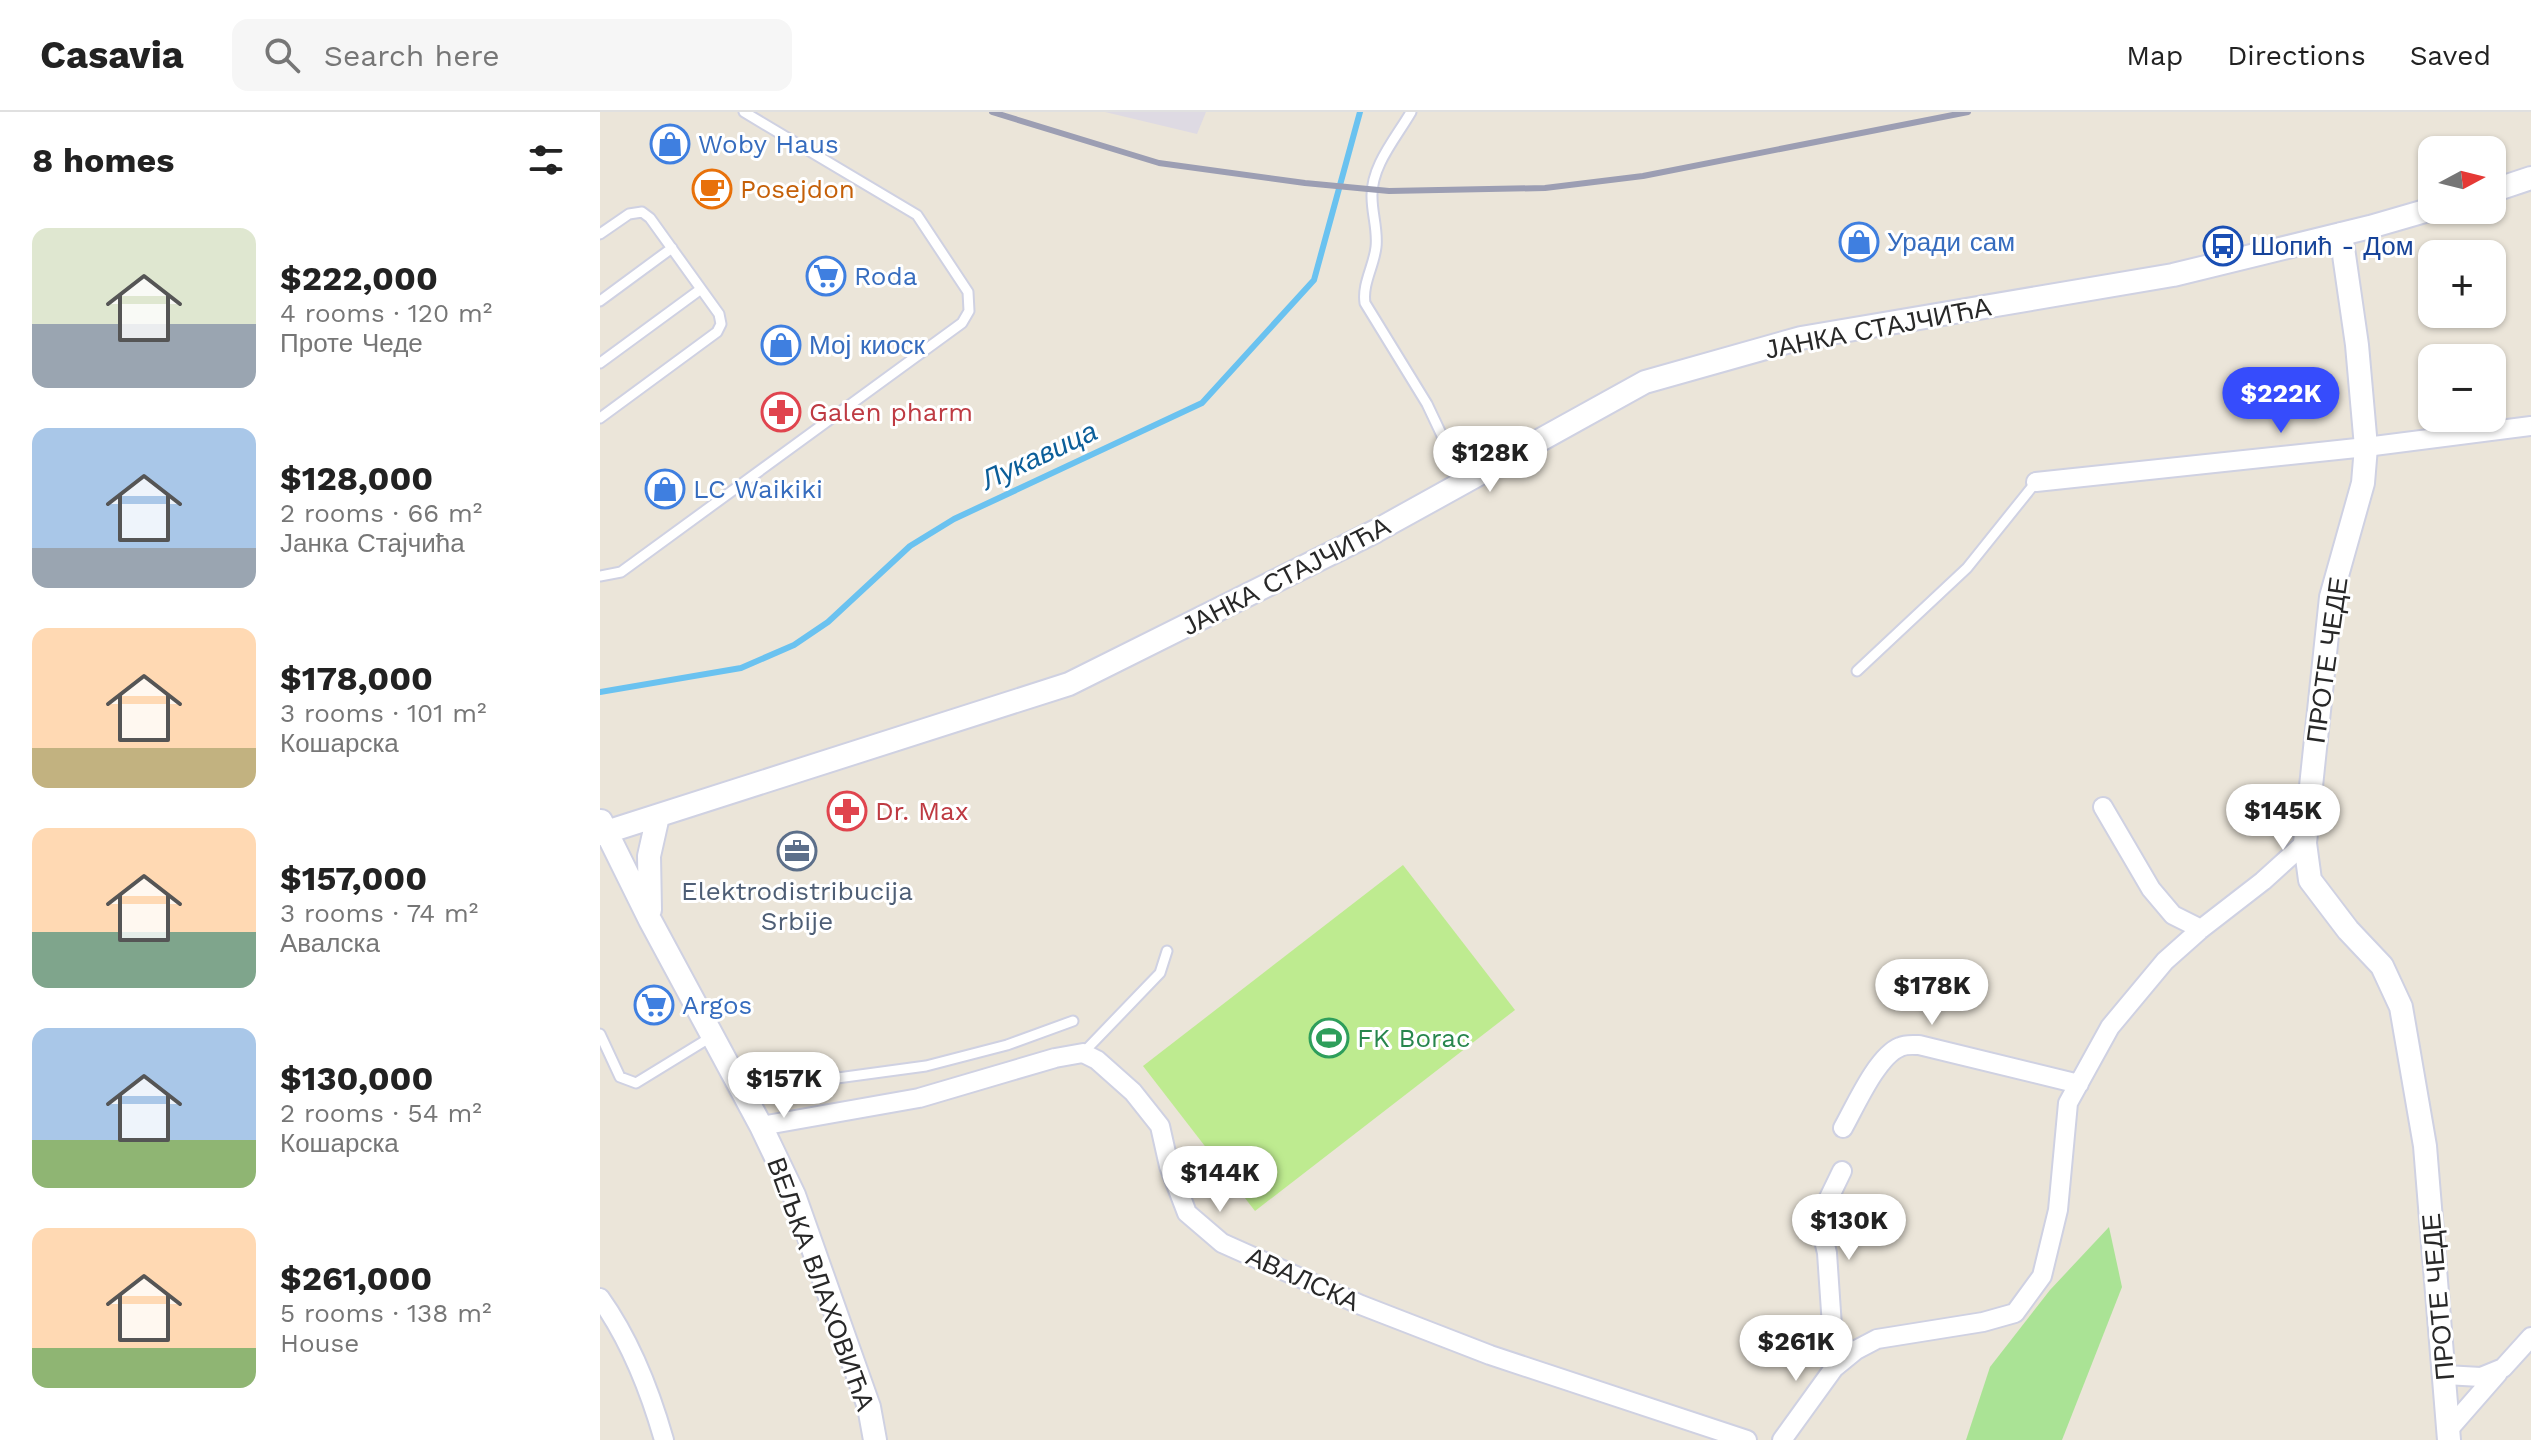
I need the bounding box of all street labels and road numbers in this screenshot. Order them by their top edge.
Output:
street label: ЈАНКА СТАЈЧИЋА [1763,291,1994,365]
street label: ЈАНКА СТАЈЧИЋА [1177,510,1396,641]
street label: ПРОТЕ ЧЕДЕ [2300,575,2354,745]
street label: ВЕЉКА ВЛАХОВИЋА [761,1153,881,1415]
street label: ПРОТЕ ЧЕДЕ [2416,1212,2460,1382]
street label: АВАЛСКА [1242,1241,1365,1317]

